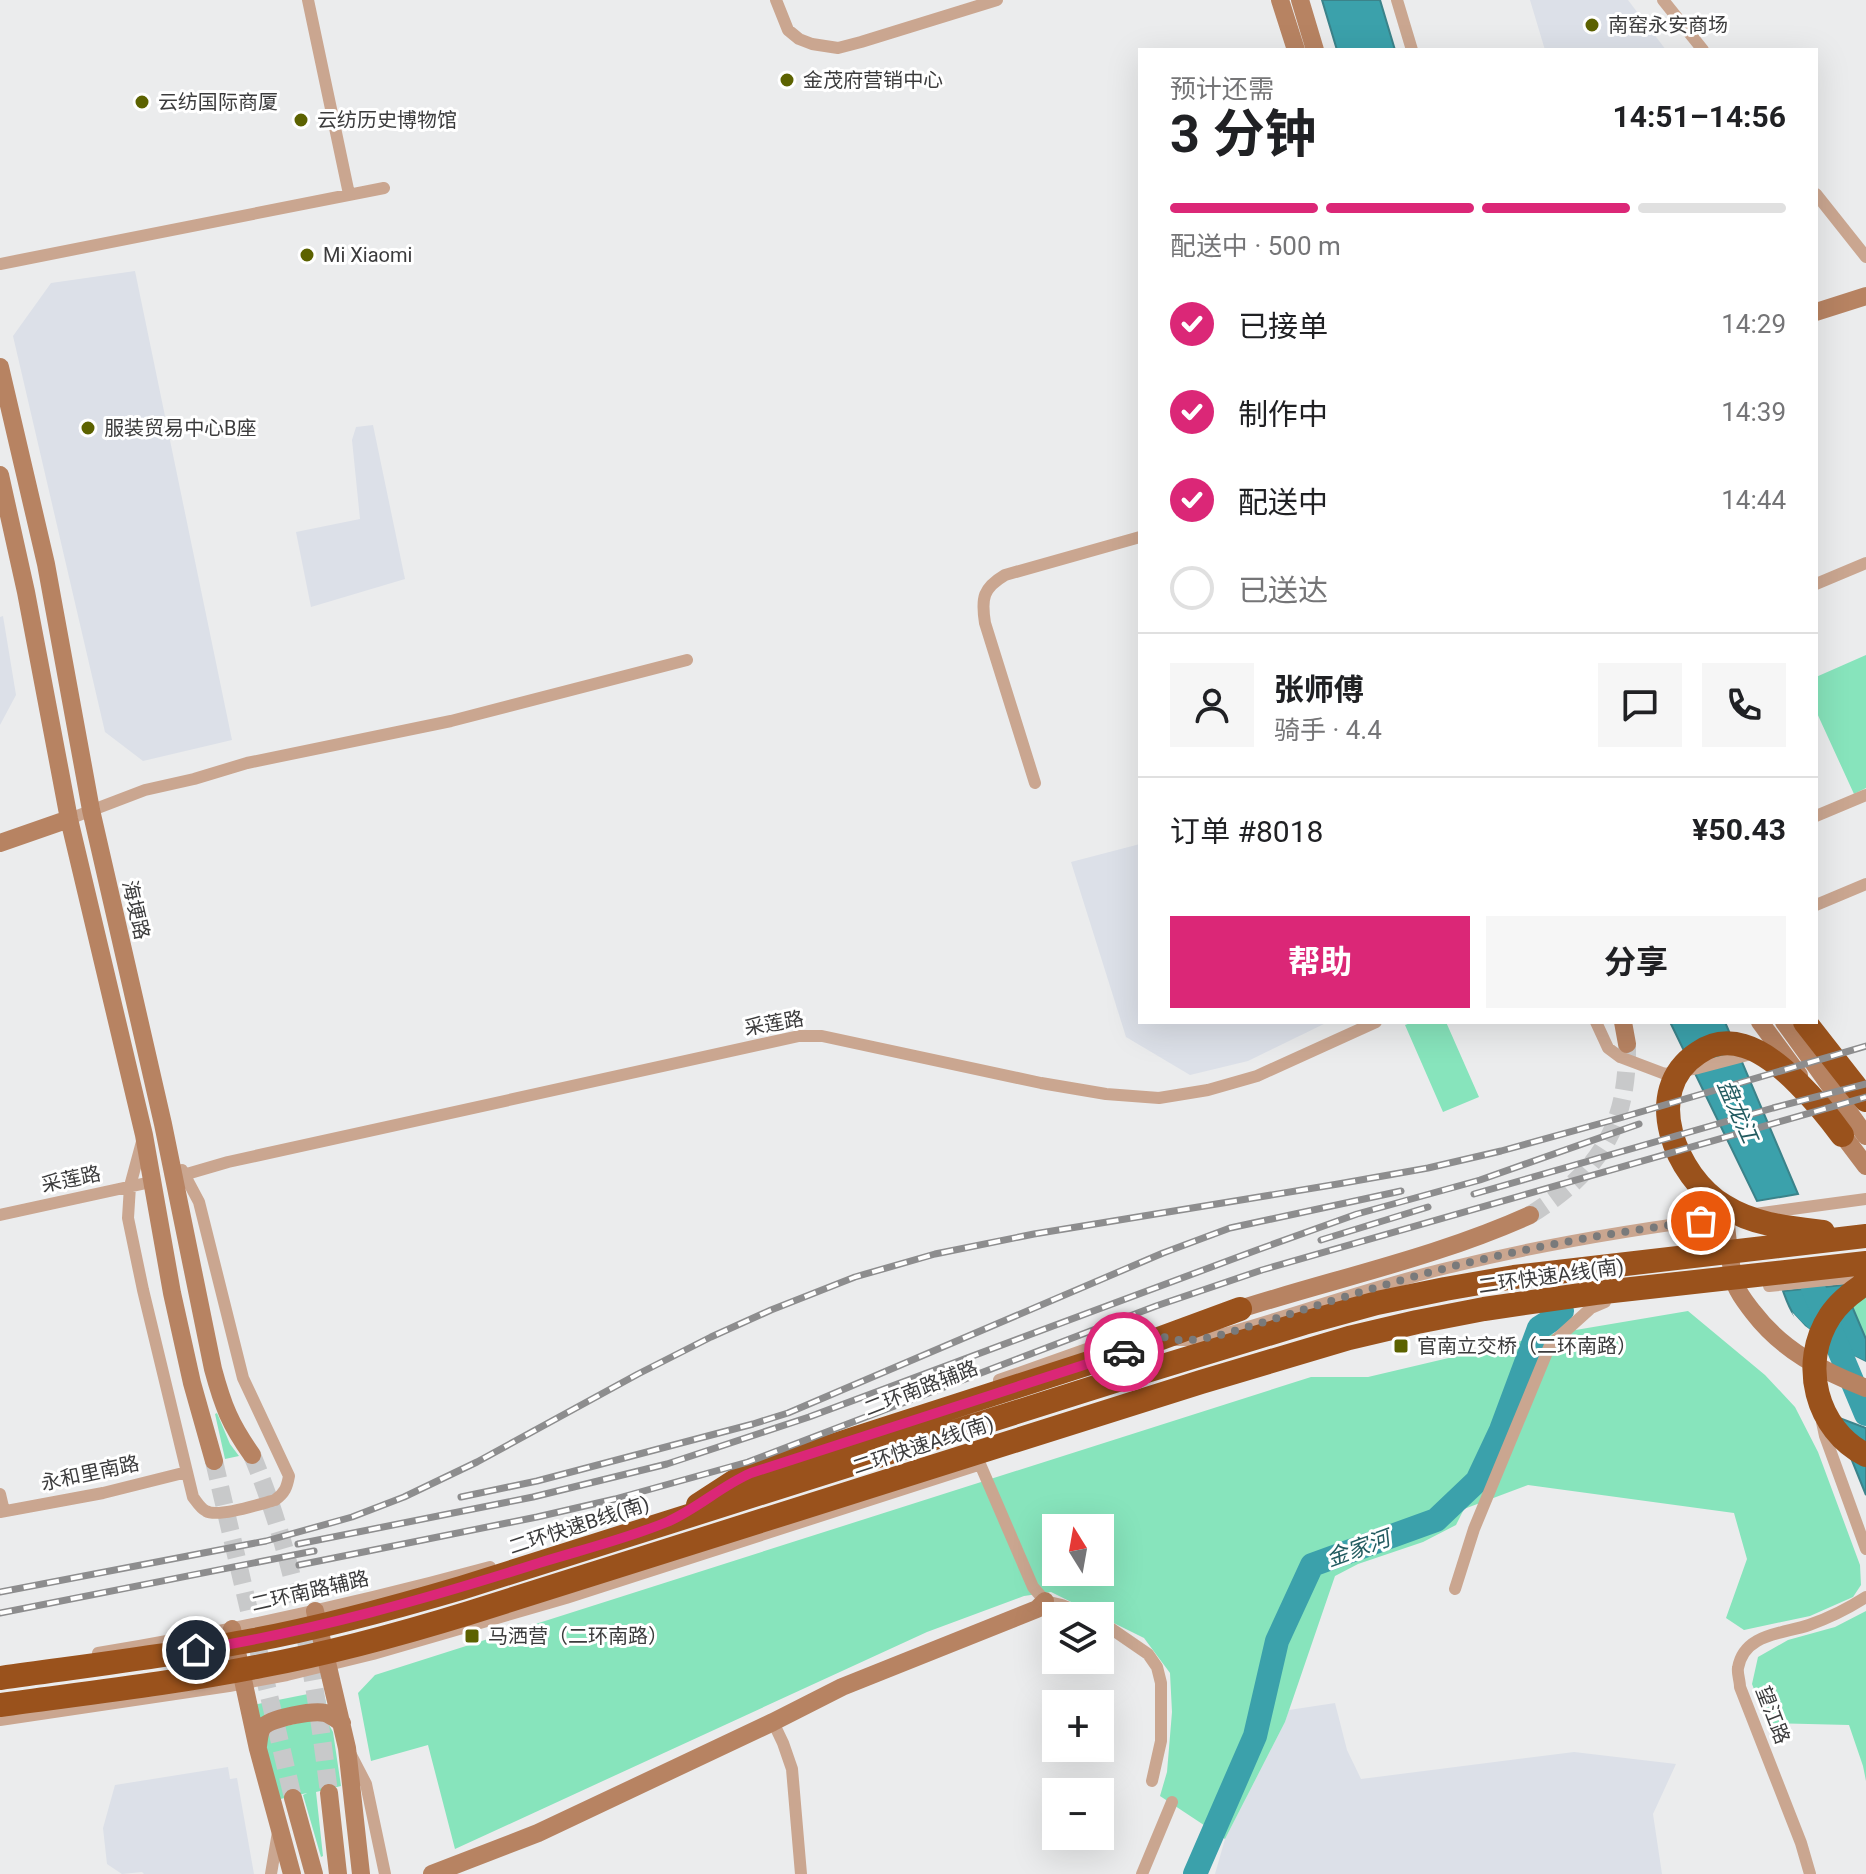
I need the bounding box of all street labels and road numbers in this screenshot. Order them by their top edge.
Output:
street label: 海埂路 [118,878,154,942]
street label: 采莲路 [742,1006,806,1040]
street label: 采莲路 [39,1161,103,1197]
street label: 二环快速A线(南) [1477,1254,1625,1298]
street label: 二环南路辅路 [861,1355,981,1421]
street label: 二环快速A线(南) [849,1411,997,1479]
street label: 永和里南路 [39,1451,141,1495]
street label: 二环快速B线(南) [506,1491,652,1559]
street label: 二环南路辅路 [249,1566,371,1616]
street label: 望江路 [1751,1683,1795,1747]

